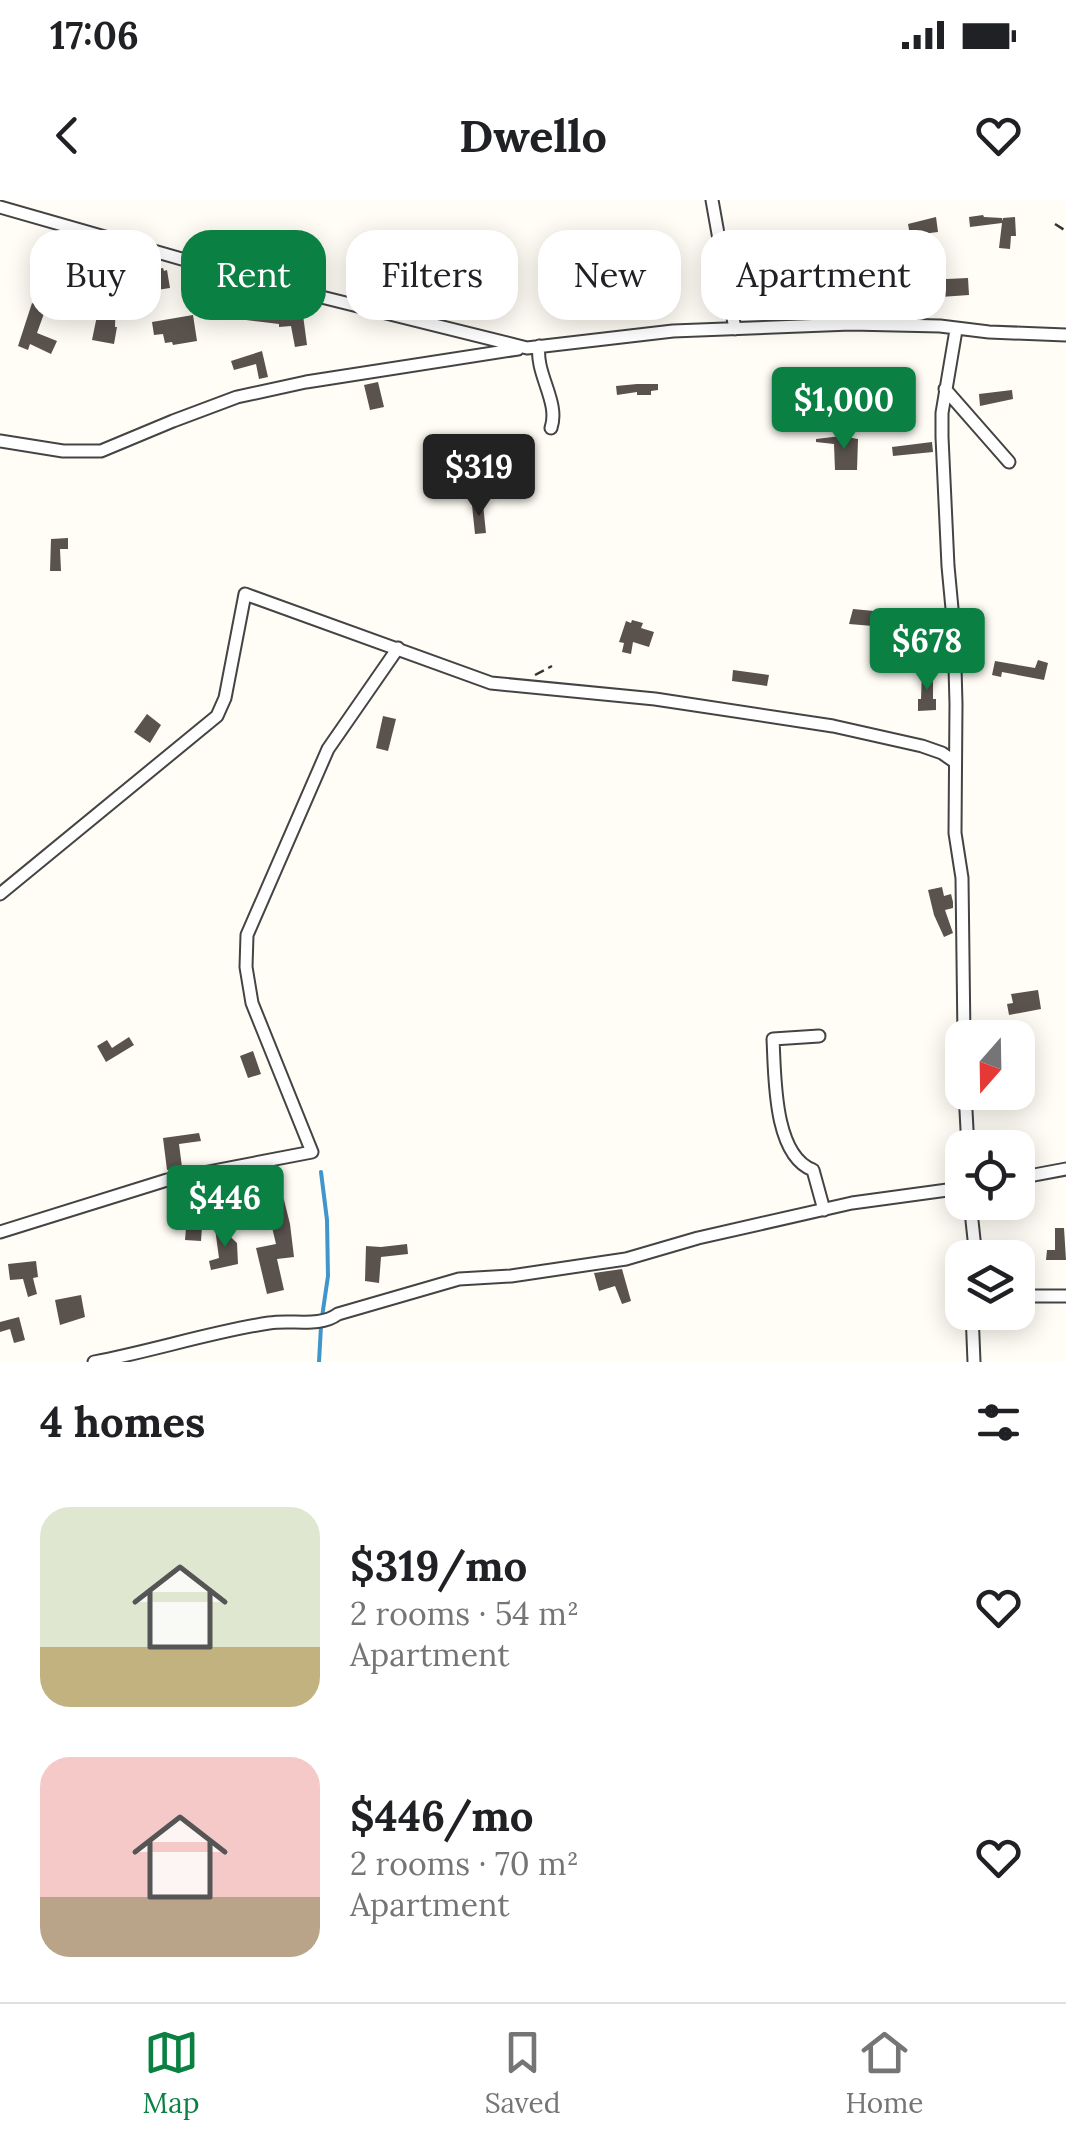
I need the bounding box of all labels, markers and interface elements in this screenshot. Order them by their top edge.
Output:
text: 17:06 [50,11,139,59]
text: Dwello [459,107,607,164]
icon: back [40,108,95,163]
icon: heart [971,108,1026,163]
chip: Buy [30,230,161,320]
chip: Rent [181,230,326,320]
chip: Filters [346,230,518,320]
chip: New [538,230,681,320]
chip: Apartment [701,230,946,320]
pin: $1,000 [763,367,925,452]
text: $1,000 [794,379,894,420]
pin: $319 [420,434,538,519]
text: $319 [445,446,513,487]
pin: $678 [868,608,986,693]
text: $678 [892,620,962,661]
north arrow [945,1020,1035,1110]
map controls [945,1020,1035,1330]
button: locate [945,1130,1035,1220]
pin: $446 [166,1165,284,1250]
text: $446 [189,1177,261,1218]
button: layers [945,1240,1035,1330]
text: 4 homes [40,1395,205,1449]
icon: filters [971,1395,1026,1450]
text: $319/mo [350,1539,527,1593]
icon: home [120,1547,240,1667]
icon: heart [971,1580,1026,1635]
text: 2 rooms · 54 m² [350,1593,579,1634]
text: Apartment [350,1634,510,1675]
text: $446/mo [350,1789,534,1843]
icon: home [120,1797,240,1917]
icon: heart [971,1830,1026,1885]
text: 2 rooms · 70 m² [350,1843,579,1884]
text: Apartment [350,1884,510,1925]
tab: Map [143,2025,199,2121]
tab: Saved [485,2025,560,2121]
tab: Home [846,2025,923,2121]

